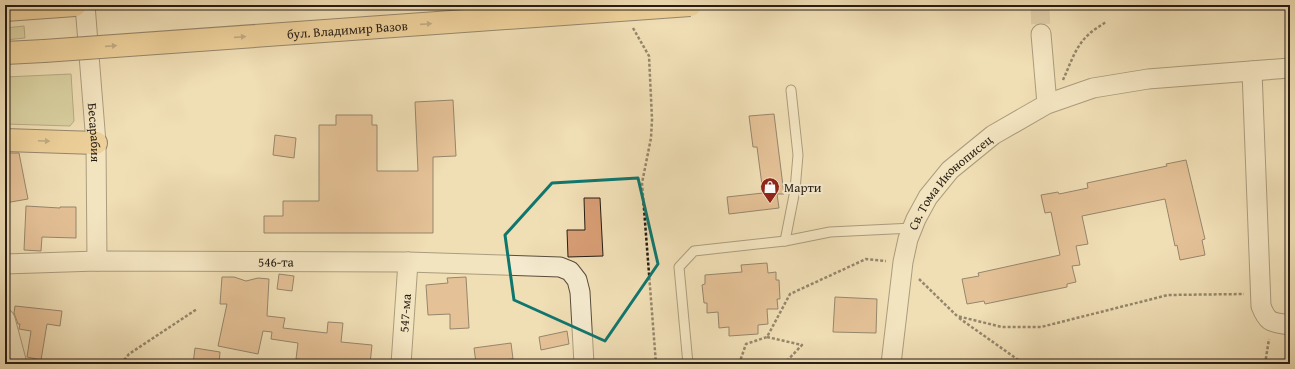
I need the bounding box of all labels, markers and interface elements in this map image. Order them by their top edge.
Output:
street label: бул. Владимир Вазов [286,16,408,44]
one-way arrow [420,20,432,27]
one-way arrow [234,34,246,41]
one-way arrow [105,43,117,50]
street label: Бесарабия [83,102,105,163]
street label: Св. Тома Иконописец [904,130,997,233]
one-way arrow [38,138,50,145]
shop icon: Марти [759,176,781,204]
place label: Марти [784,178,822,197]
street label: 546-та [258,253,295,272]
street label: 547-ма [394,292,416,333]

